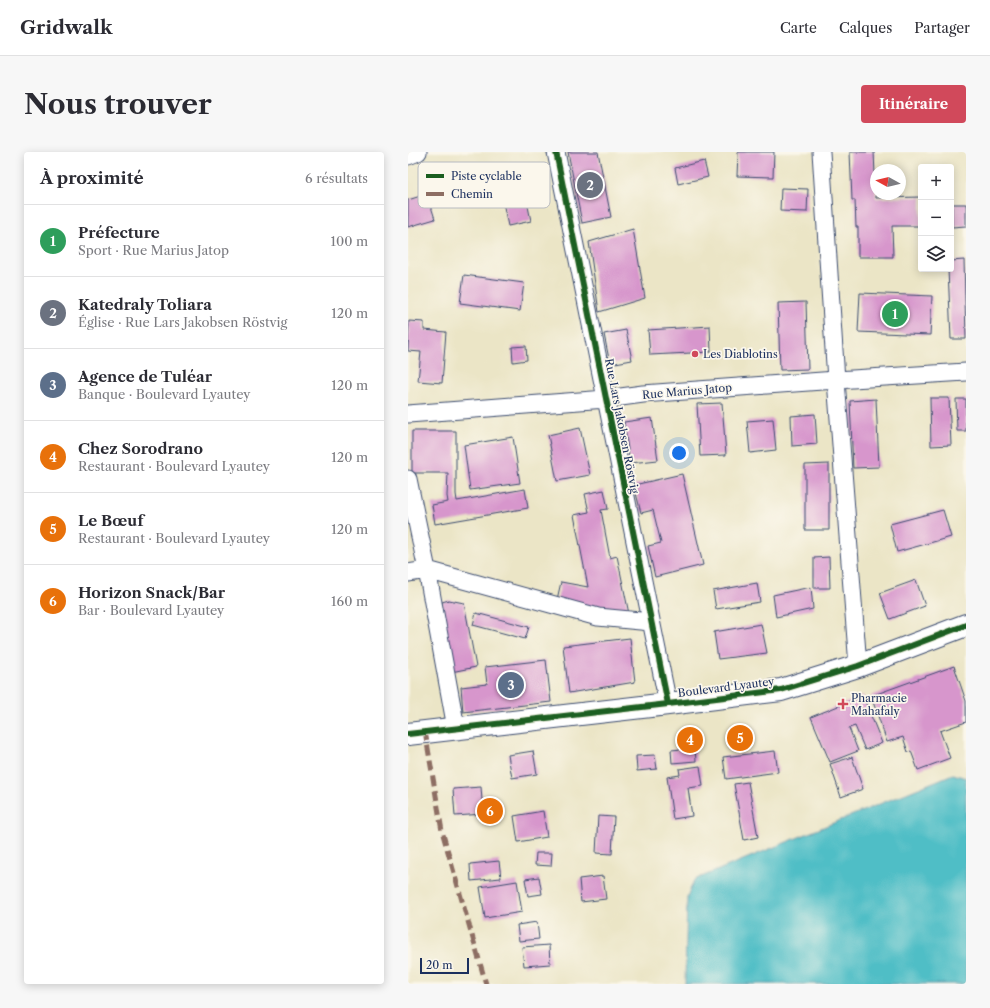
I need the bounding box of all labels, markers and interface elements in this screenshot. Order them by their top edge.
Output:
text: Gridwalk [20,16,113,39]
text: Carte [780,19,817,37]
text: Calques [839,19,892,37]
text: Partager [914,19,970,37]
button: Itinéraire [861,85,966,123]
text: Nous trouver [24,87,212,121]
legend [418,162,550,208]
north arrow [870,164,906,200]
map controls [918,164,954,272]
button: + [918,164,954,200]
text: À proximité [40,168,144,188]
text: Piste cyclable [451,169,522,183]
text: 6 résultats [305,170,368,186]
pin: 2 [577,170,603,200]
text: Chemin [451,187,493,201]
button: − [918,200,954,236]
text: Préfecture [78,223,160,242]
text: 1 [50,233,56,249]
text: 100 m [330,233,368,249]
button: layers [918,236,954,272]
text: Sport · Rue Marius Jatop [78,242,229,258]
text: Katedraly Toliara [78,295,212,314]
pin: 1 [882,299,908,329]
text: 2 [49,305,57,321]
text: 120 m [331,305,368,321]
text: Église · Rue Lars Jakobsen Röstvig [78,314,287,330]
place label: Les Diablotins [703,347,778,361]
marker: Les Diablotins [690,349,700,359]
street label: Rue Lars Jakobsen Röstvig [602,357,642,495]
text: Agence de Tuléar [78,367,212,386]
text: 3 [49,377,57,393]
text: 120 m [331,377,368,393]
street label: Rue Marius Jatop [641,380,733,402]
text: Banque · Boulevard Lyautey [78,386,250,402]
text: Chez Sorodrano [78,439,203,458]
your location [669,443,689,463]
text: 4 [49,449,57,465]
text: 120 m [331,449,368,465]
text: Restaurant · Boulevard Lyautey [78,458,270,474]
text: Le Bœuf [78,511,143,530]
text: 5 [49,521,57,537]
text: 120 m [331,521,368,537]
text: Restaurant · Boulevard Lyautey [78,530,270,546]
text: Horizon Snack/Bar [78,583,225,602]
text: 6 [49,593,57,609]
text: 160 m [331,593,368,609]
text: Bar · Boulevard Lyautey [78,602,224,618]
pin: 3 [498,670,524,700]
street label: Boulevard Lyautey [677,674,776,700]
place label: Pharmacie Mahafaly [851,691,907,718]
marker: Pharmacie Mahafaly [838,699,848,709]
pin: 5 [727,723,753,753]
pin: 4 [677,725,703,755]
pin: 6 [477,796,503,826]
scale bar [420,956,469,975]
text: 20 m [426,958,452,972]

